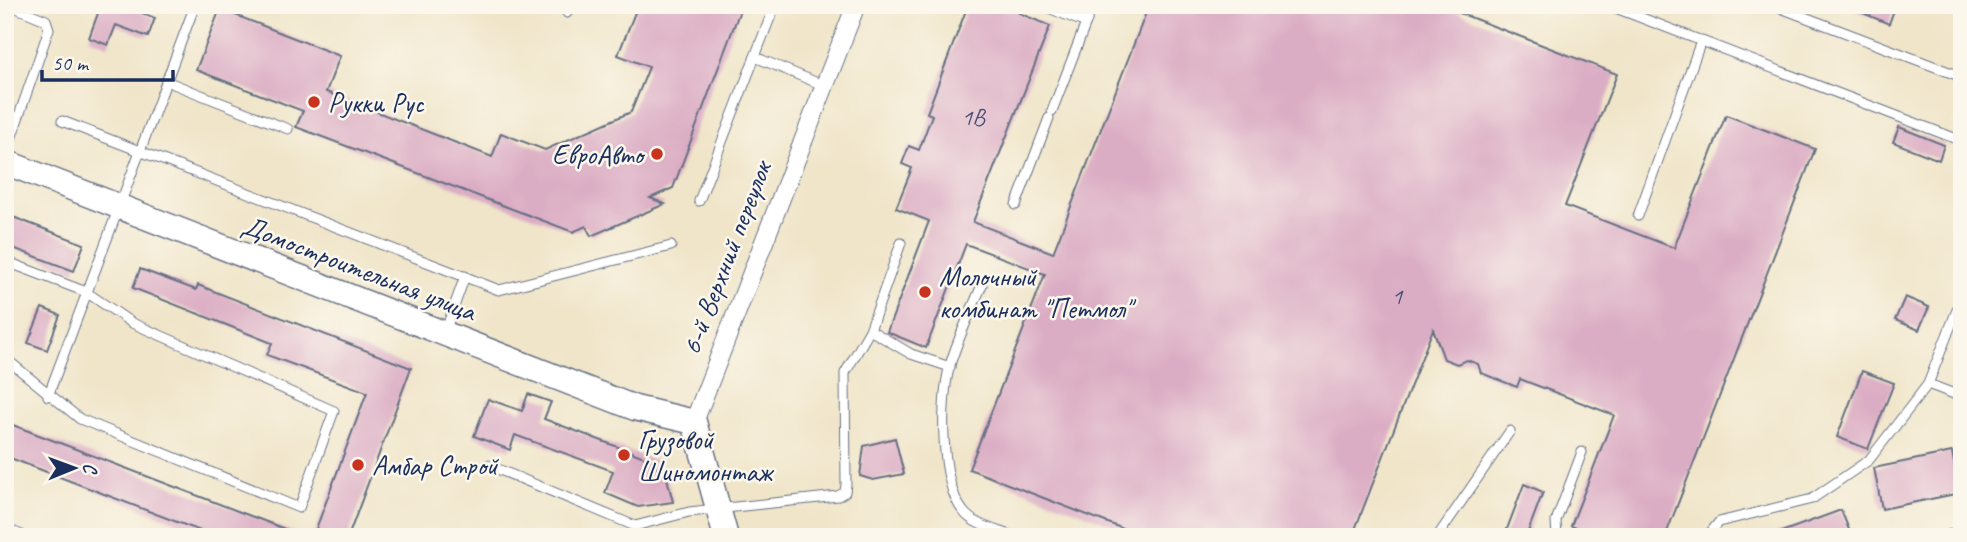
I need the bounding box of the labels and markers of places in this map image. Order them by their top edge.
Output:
place label: Рукки Рус [328,85,425,120]
marker: Рукки Рус [306,94,322,110]
place label: ЕвроАвто [552,137,646,172]
marker: ЕвроАвто [649,146,665,162]
place label: Молочный комбинат "Петмол" [939,259,1137,326]
marker: Молочный комбинат "Петмол" [917,284,933,300]
place label: Грузовой Шиномонтаж [638,422,775,489]
marker: Грузовой Шиномонтаж [616,447,632,463]
place label: Амбар Строй [372,448,499,483]
marker: Амбар Строй [350,457,366,473]

